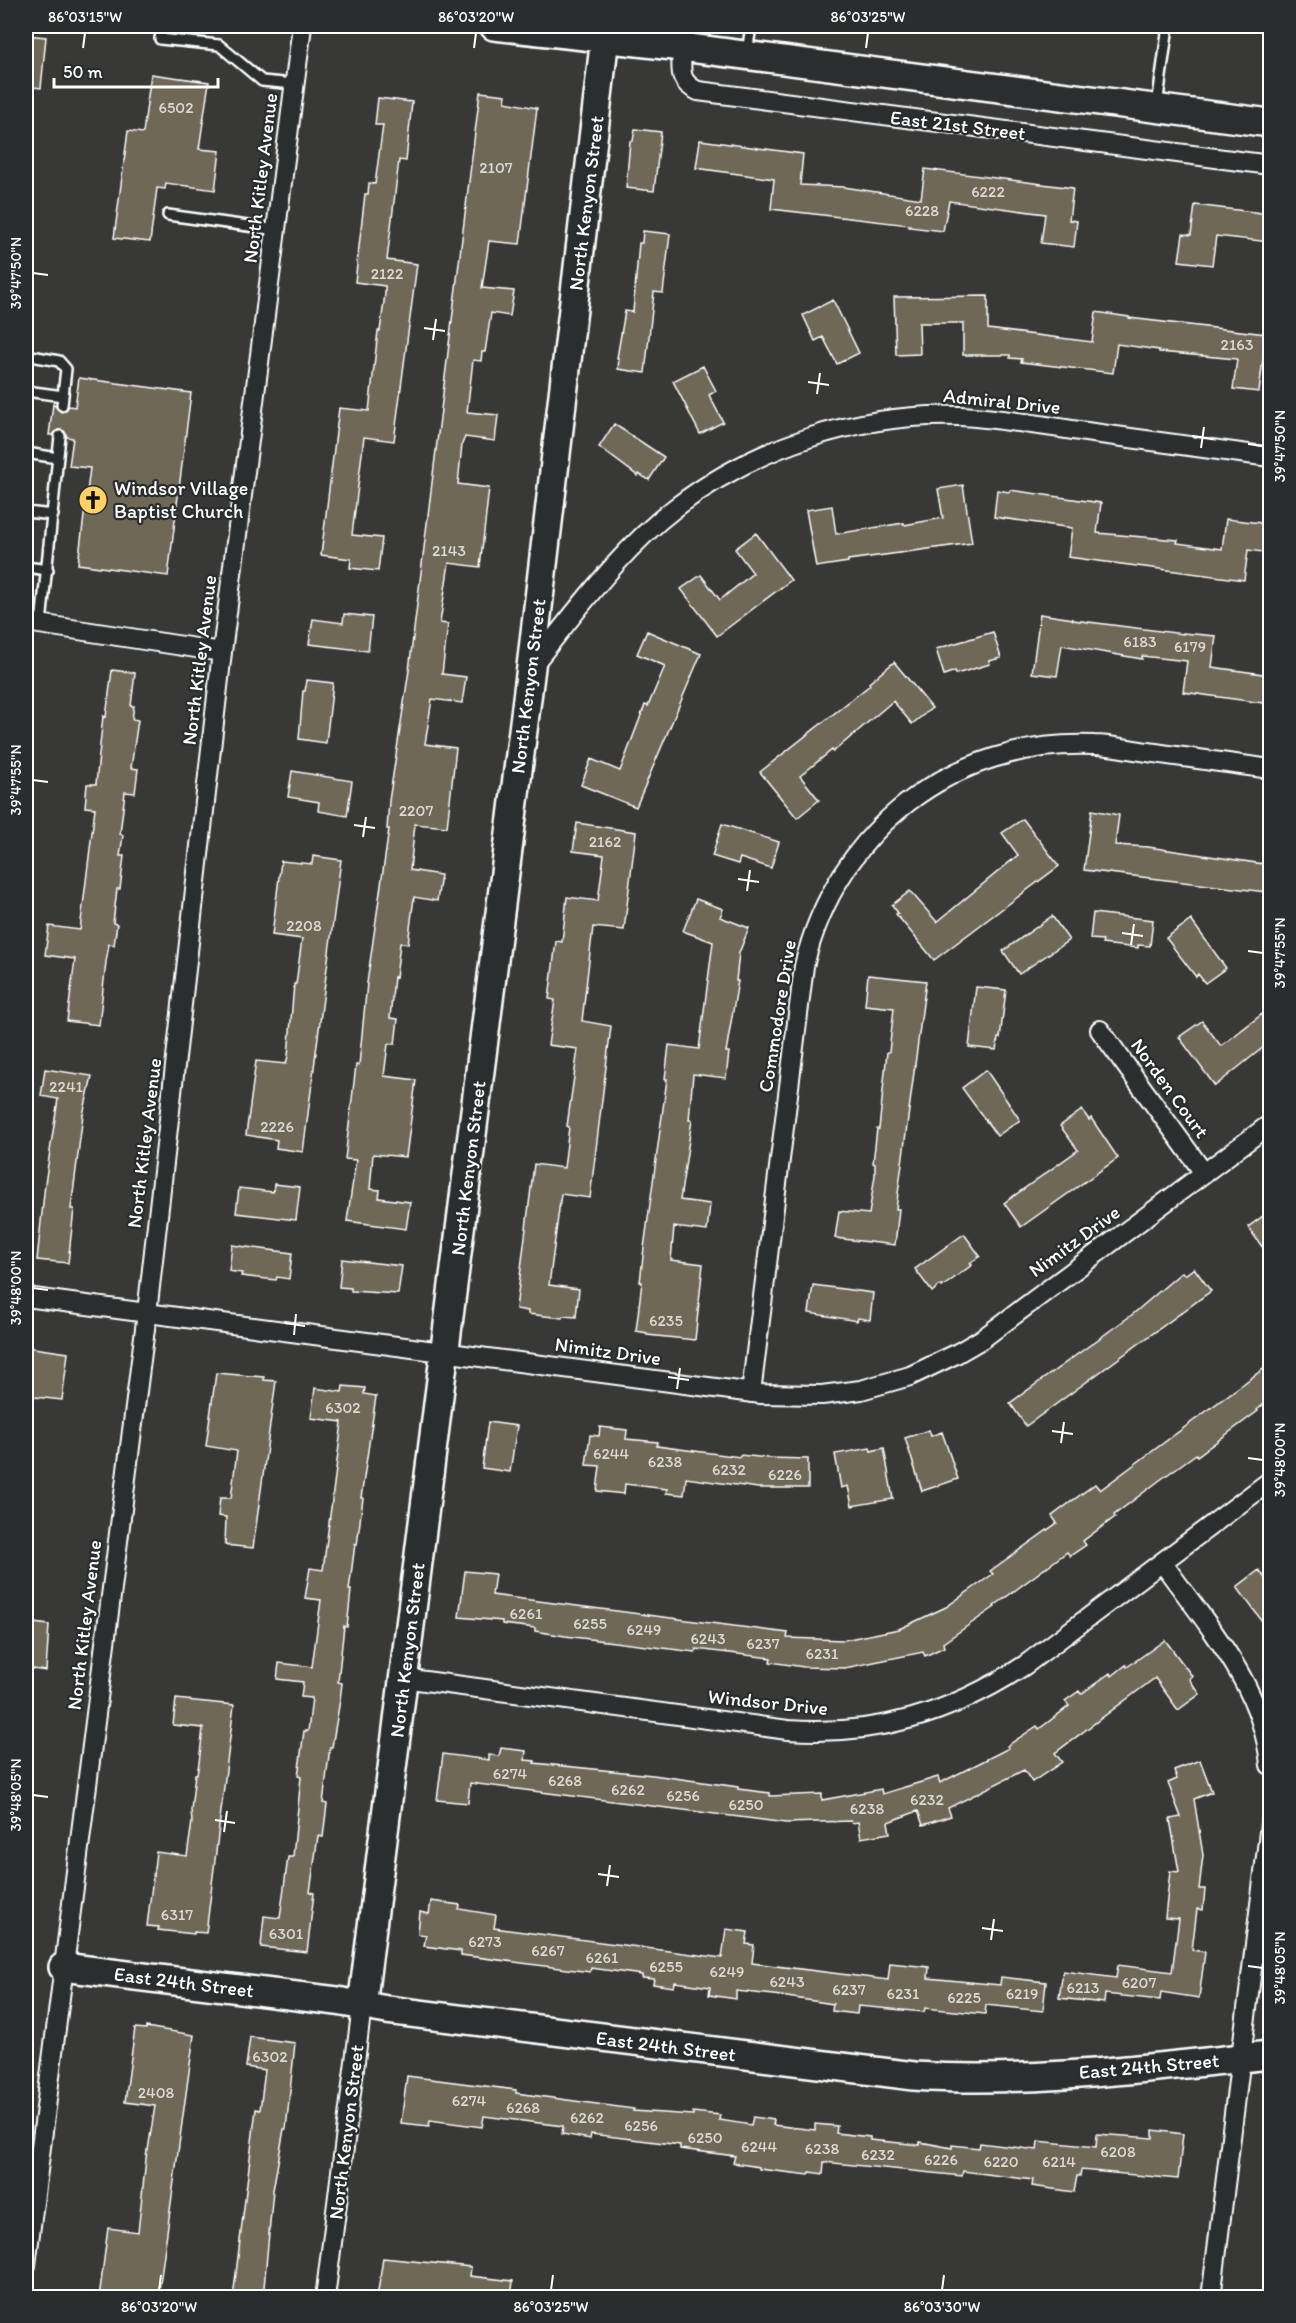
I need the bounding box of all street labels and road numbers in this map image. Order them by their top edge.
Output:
street label: North Kitley Avenue [238,92,282,264]
street label: East 21st Street [889,105,1027,145]
street label: North Kenyon Street [563,114,609,292]
street label: Admiral Drive [942,383,1062,419]
street label: North Kitley Avenue [177,574,221,746]
street label: North Kenyon Street [505,597,551,775]
street label: Commodore Drive [753,938,801,1094]
street label: Norden Court [1126,1034,1214,1143]
street label: North Kitley Avenue [122,1057,166,1229]
street label: North Kenyon Street [445,1079,491,1257]
street label: Nimitz Drive [1024,1200,1124,1282]
street label: Nimitz Drive [553,1332,663,1370]
street label: North Kitley Avenue [62,1539,106,1711]
street label: North Kenyon Street [384,1561,430,1739]
street label: Windsor Drive [707,1684,829,1720]
street label: East 24th Street [113,1962,255,2002]
street label: East 24th Street [595,2026,737,2066]
street label: North Kenyon Street [323,2043,369,2221]
street label: East 24th Street [1078,2048,1220,2084]

